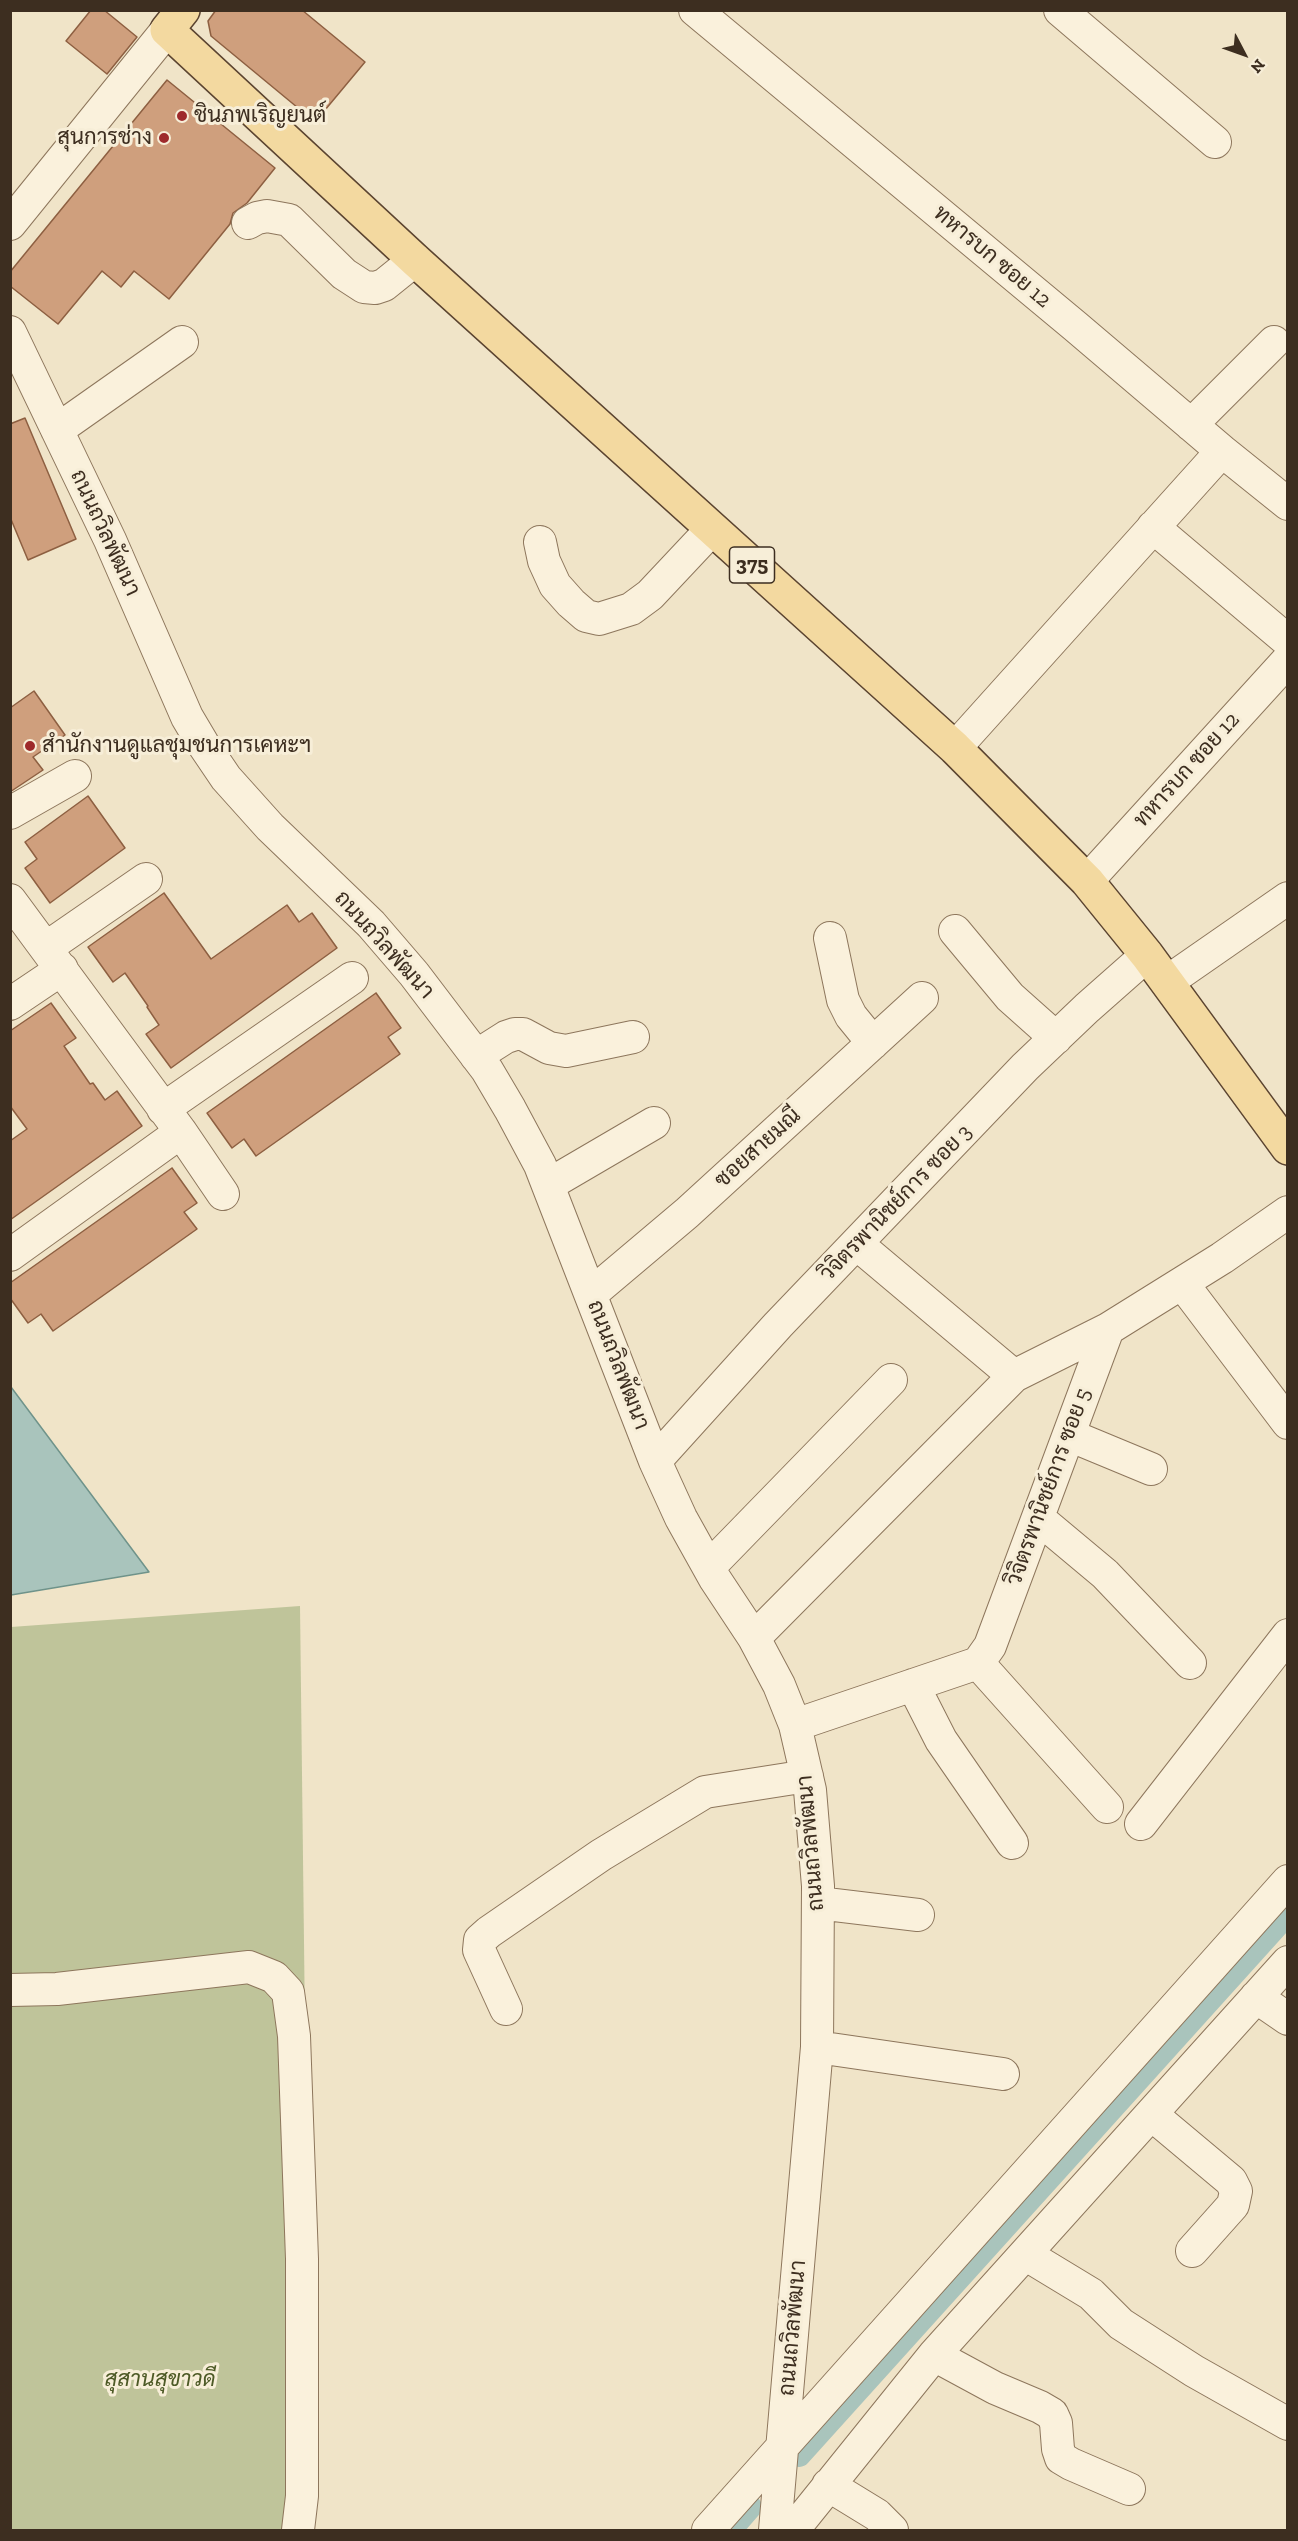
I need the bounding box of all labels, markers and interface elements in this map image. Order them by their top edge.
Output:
north arrow [1214,24,1274,84]
text: N [1247,55,1269,77]
place label: ชินภพเริญยนต์ [194,103,326,129]
marker: ชินภพเริญยนต์ [175,109,189,123]
place label: สุนการช่าง [57,125,152,151]
marker: สุนการช่าง [157,131,171,145]
street label: ทหารบก ซอย 12 [928,200,1056,314]
street label: ถนนถวิลพัฒนา [64,466,146,600]
road number: 375 [730,547,774,583]
street label: ทหารบก ซอย 12 [1129,707,1245,833]
place label: สำนักงานดูแลชุมชนการเคหะฯ [42,733,311,759]
marker: สำนักงานดูแลชุมชนการเคหะฯ [23,739,37,753]
street label: ถนนถวิลพัฒนา [329,885,439,1005]
street label: ซอยสายมณี [709,1102,807,1194]
street label: วิจิตรพานิชย์การ ซอย 3 [814,1119,978,1287]
street label: ถนนถวิลพัฒนา [581,1297,655,1433]
street label: วิจิตรพานิชย์การ ซอย 5 [1001,1385,1097,1589]
street label: ถนนถวิลพัฒนา [792,1774,830,1912]
street label: ถนนถวิลพัฒนา [774,2259,812,2397]
park label: สุสานสุขาวดี [105,2367,215,2393]

